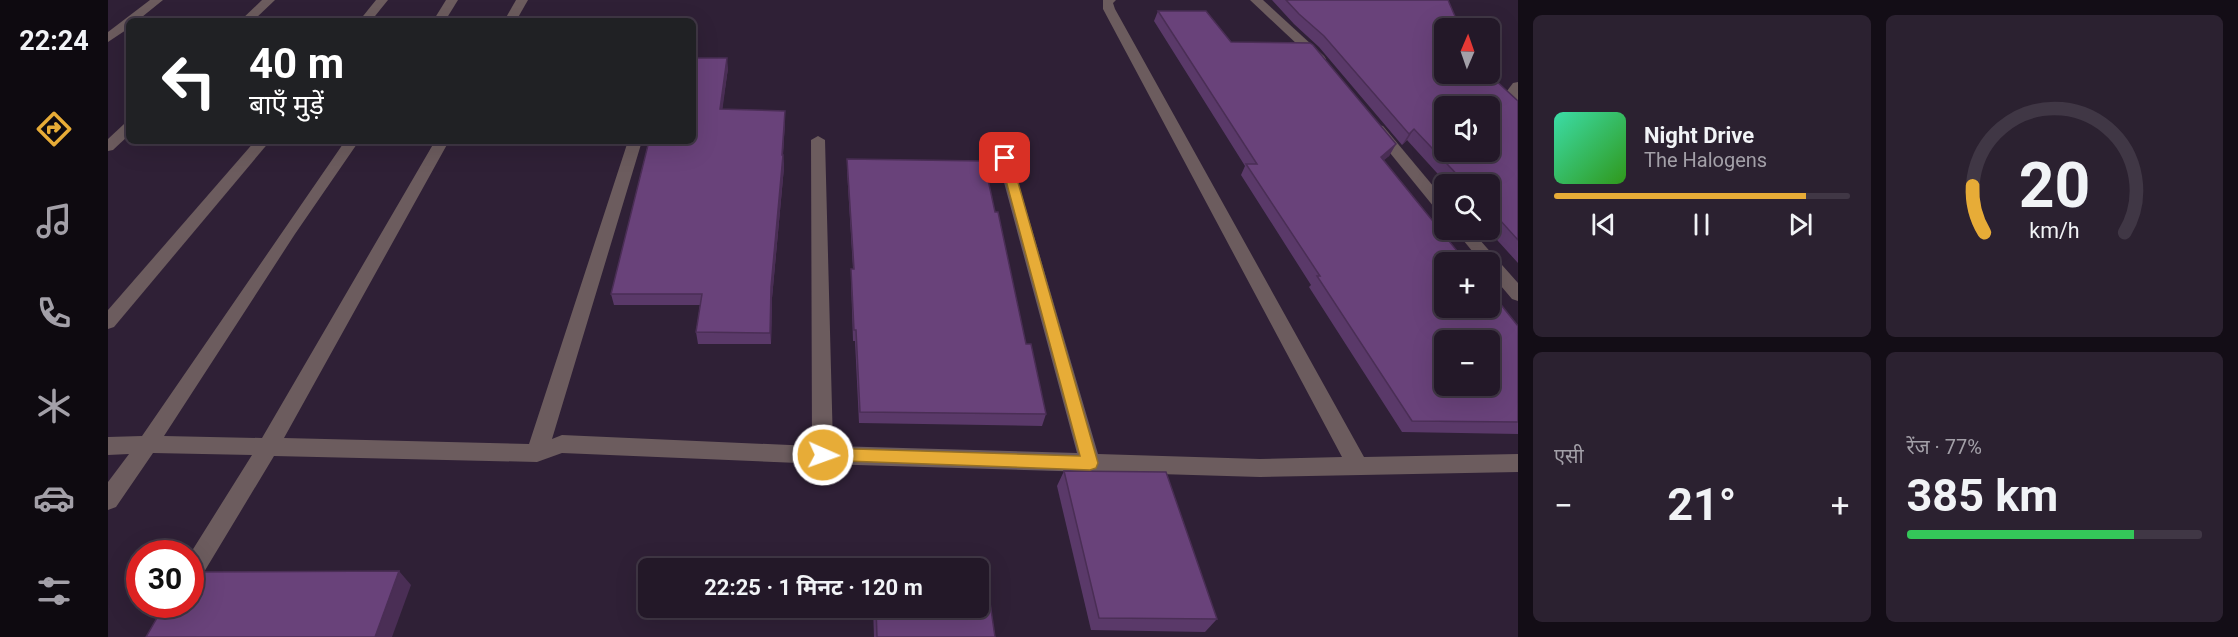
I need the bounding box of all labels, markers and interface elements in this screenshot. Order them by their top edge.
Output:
north arrow [1434,18,1500,84]
map controls [1434,18,1500,396]
text: 22:24 [19,25,89,57]
text: 40 m [249,39,344,88]
icon: left [150,42,228,120]
text: बाएँ मुड़ें [249,89,324,121]
button: sound [1434,96,1500,162]
icon: directions [33,108,75,150]
text: Night Drive [1644,123,1754,148]
pin [979,132,1030,183]
icon: arrive [988,141,1021,174]
text: The Halogens [1644,148,1767,172]
text: 20 [2018,149,2090,222]
button: search [1434,174,1500,240]
icon: music [33,200,75,242]
icon: previous [1587,208,1620,241]
icon: pause [1685,208,1718,241]
icon: next [1784,208,1817,241]
text: km/h [2029,219,2079,244]
button: + [1434,252,1500,318]
icon: phone [33,292,75,334]
button: − [1434,330,1500,396]
icon: climate [33,385,75,427]
position arrow [791,423,855,487]
text: रेंज · 77% [1907,435,1982,459]
text: एसी [1554,444,1584,468]
text: 385 km [1907,469,2058,522]
icon: car [33,477,75,519]
text: 21° [1667,478,1736,531]
text: − [1554,486,1573,525]
text: + [1831,486,1850,525]
speed limit sign: 30 [126,540,204,618]
icon: filters [33,570,75,612]
text: 22:25 · 1 मिनट · 120 m [704,575,923,600]

